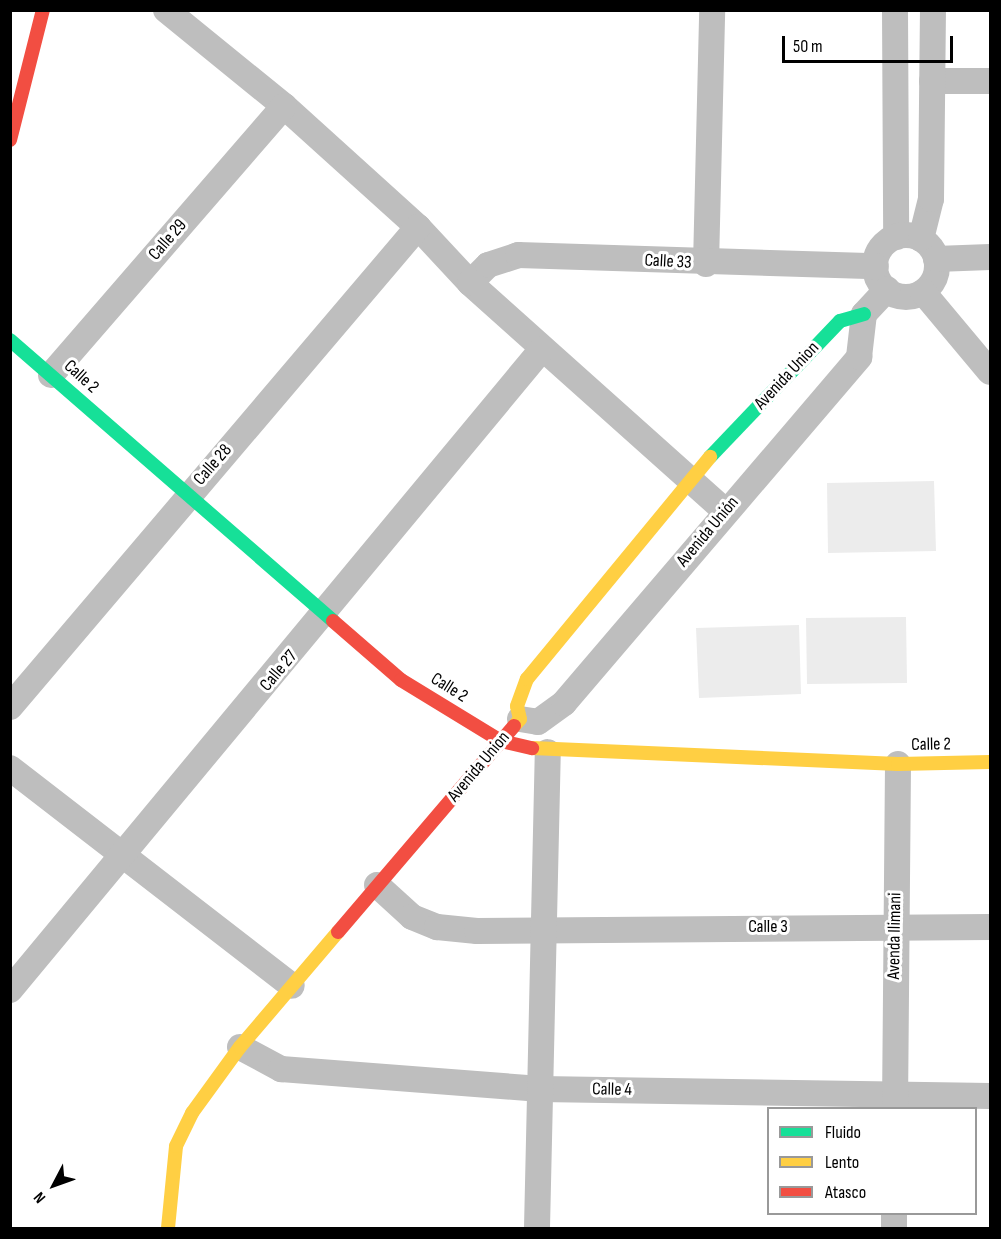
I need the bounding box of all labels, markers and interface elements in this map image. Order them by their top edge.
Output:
scale bar [785,24,956,62]
text: 50 m [793,36,823,57]
street label: Calle 29 [144,215,192,265]
street label: Calle 33 [644,250,692,274]
street label: Avenida Union [750,338,824,414]
street label: Calle 2 [59,356,103,398]
street label: Calle 28 [189,440,237,490]
street label: Avenida Unión [672,492,744,572]
street label: Calle 27 [256,646,302,696]
street label: Calle 2 [427,668,471,708]
street label: Avenida Union [443,727,515,807]
street label: Calle 2 [911,734,951,756]
street label: Avenda Ilimani [883,892,907,980]
street label: Calle 3 [748,916,788,938]
street label: Calle 4 [592,1079,632,1101]
legend [767,1107,977,1215]
text: Fluido [825,1122,861,1143]
text: Lento [825,1152,859,1173]
north arrow [24,1155,84,1215]
text: Atasco [825,1182,866,1203]
text: N [30,1188,50,1207]

